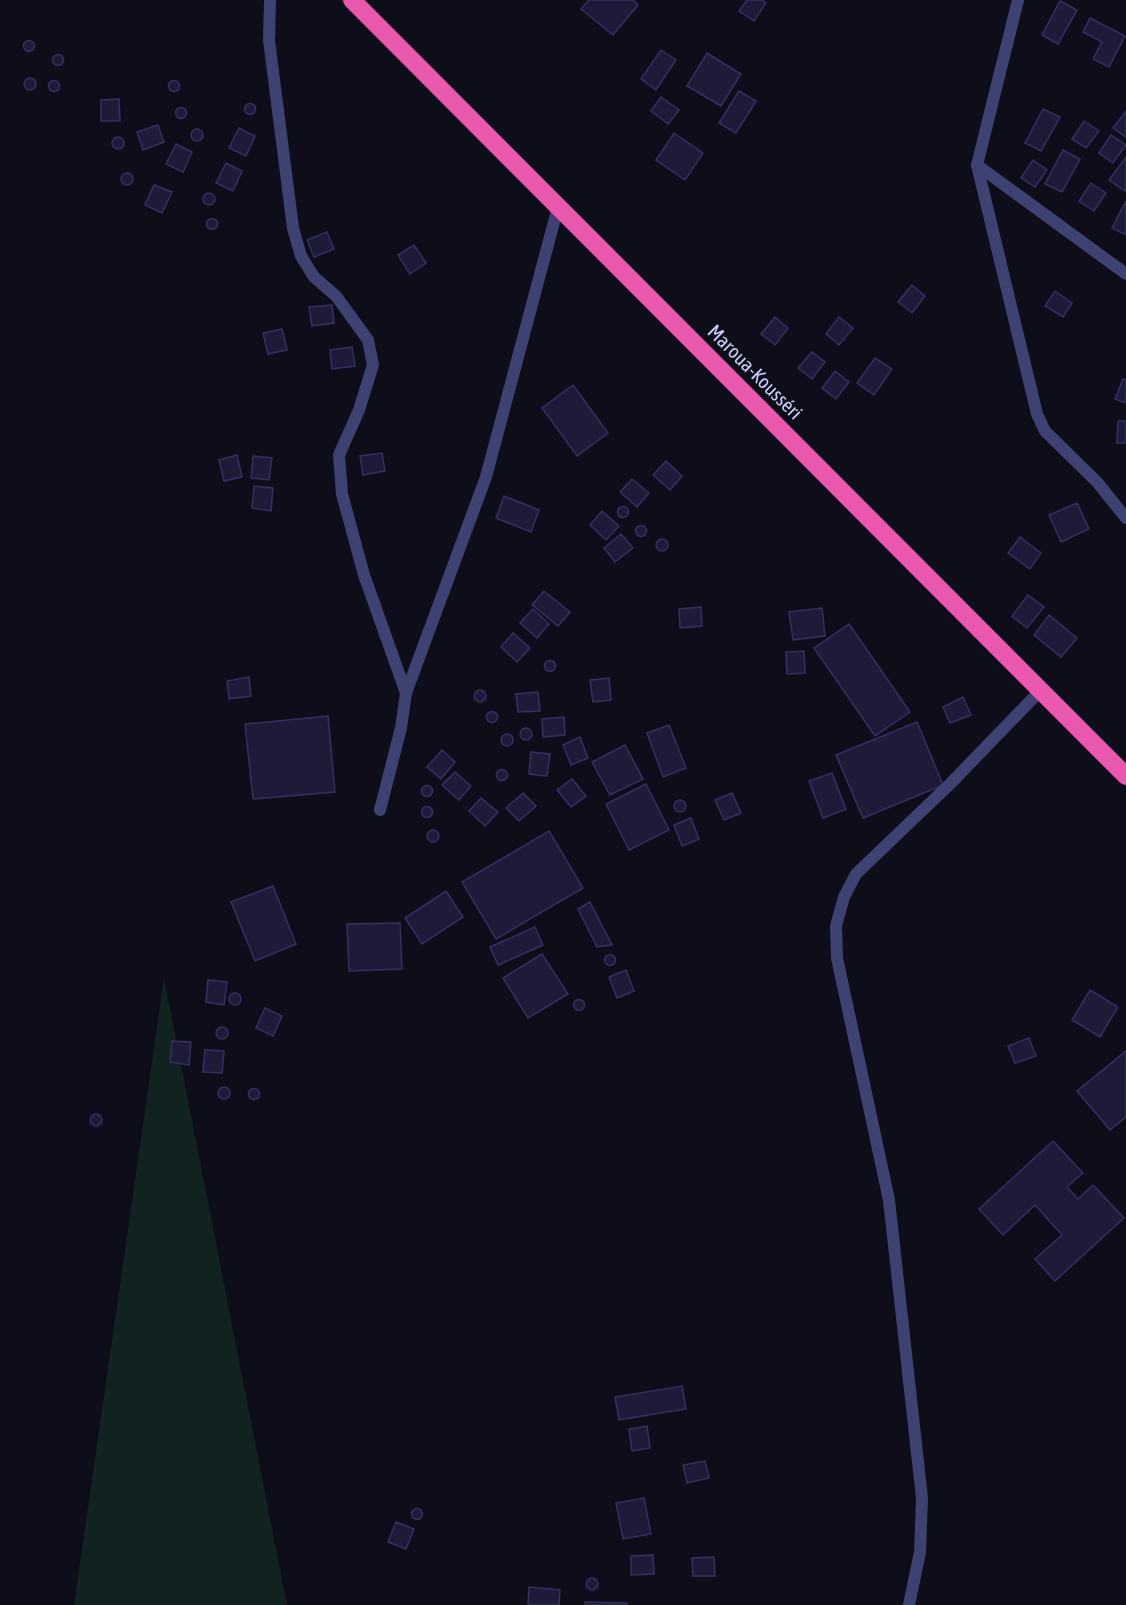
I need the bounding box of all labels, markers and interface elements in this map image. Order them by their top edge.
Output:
street label: Maroua-Kousséri [703,320,807,424]

